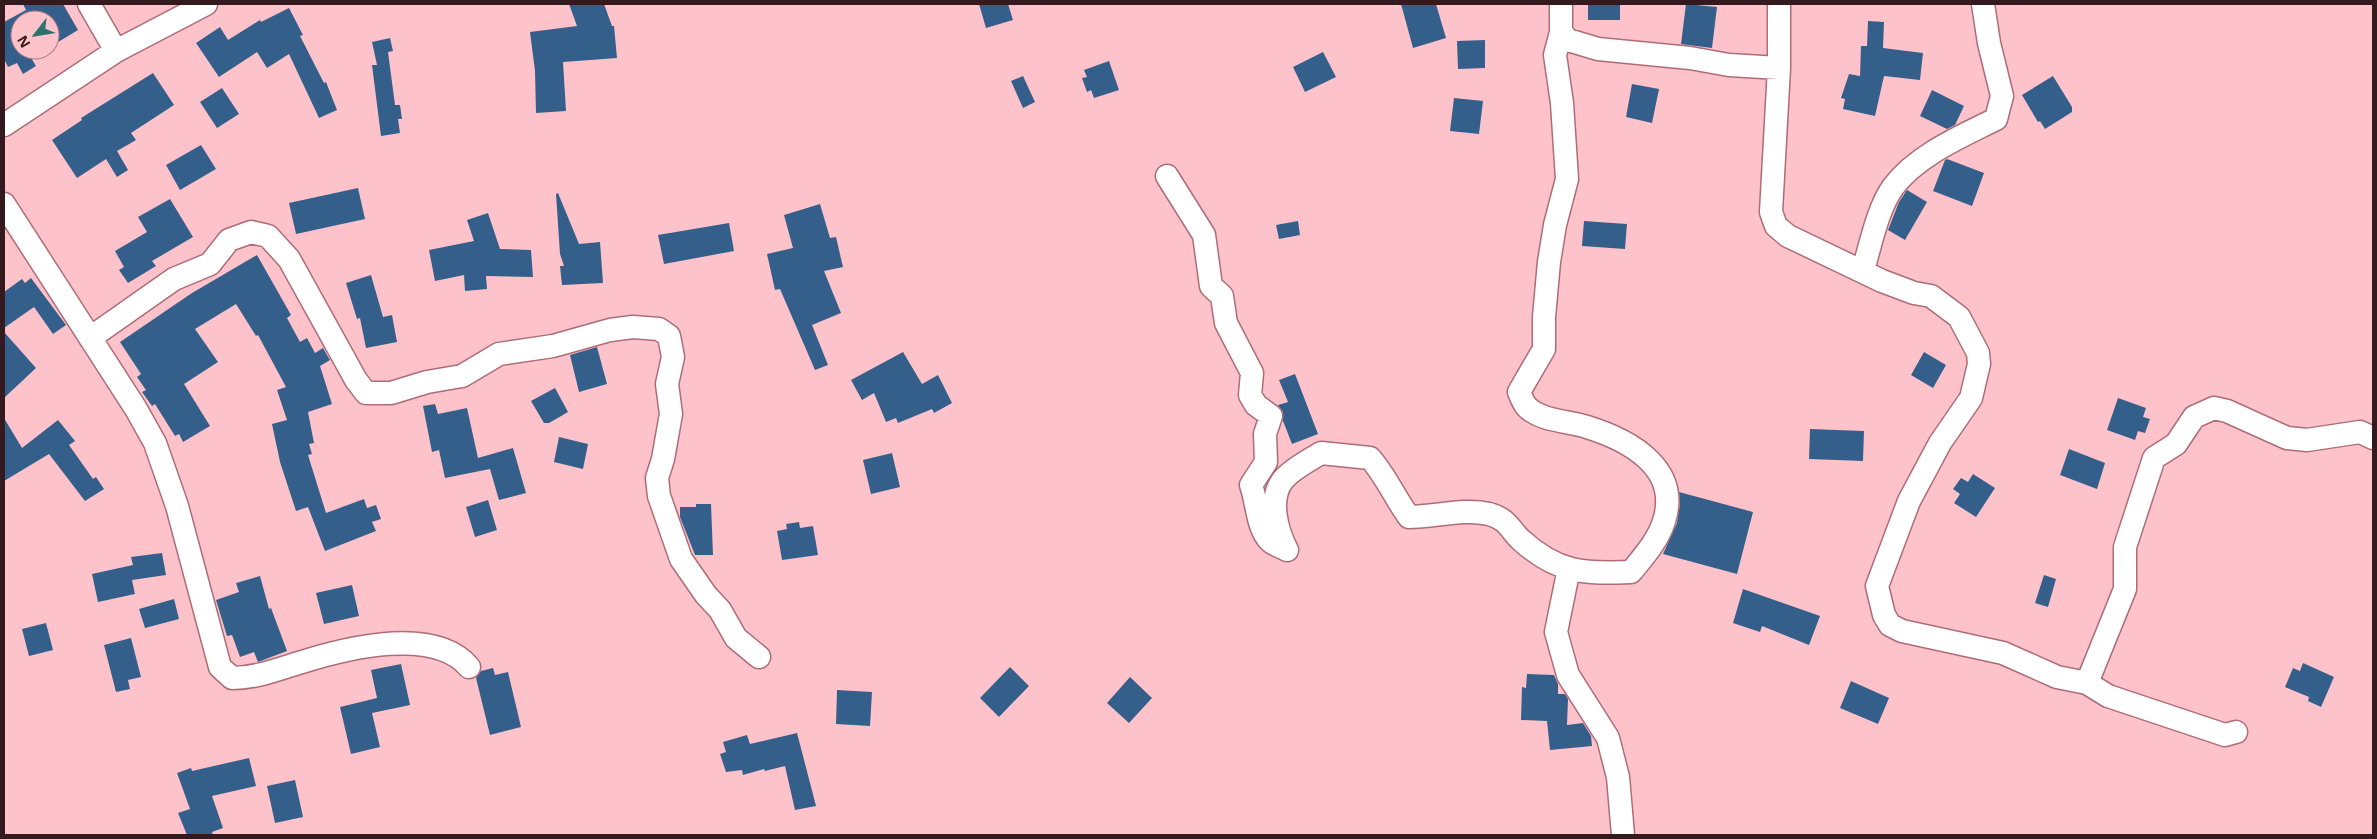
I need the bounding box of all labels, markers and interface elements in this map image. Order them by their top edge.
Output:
north arrow [10,10,60,60]
text: N [12,32,35,52]

